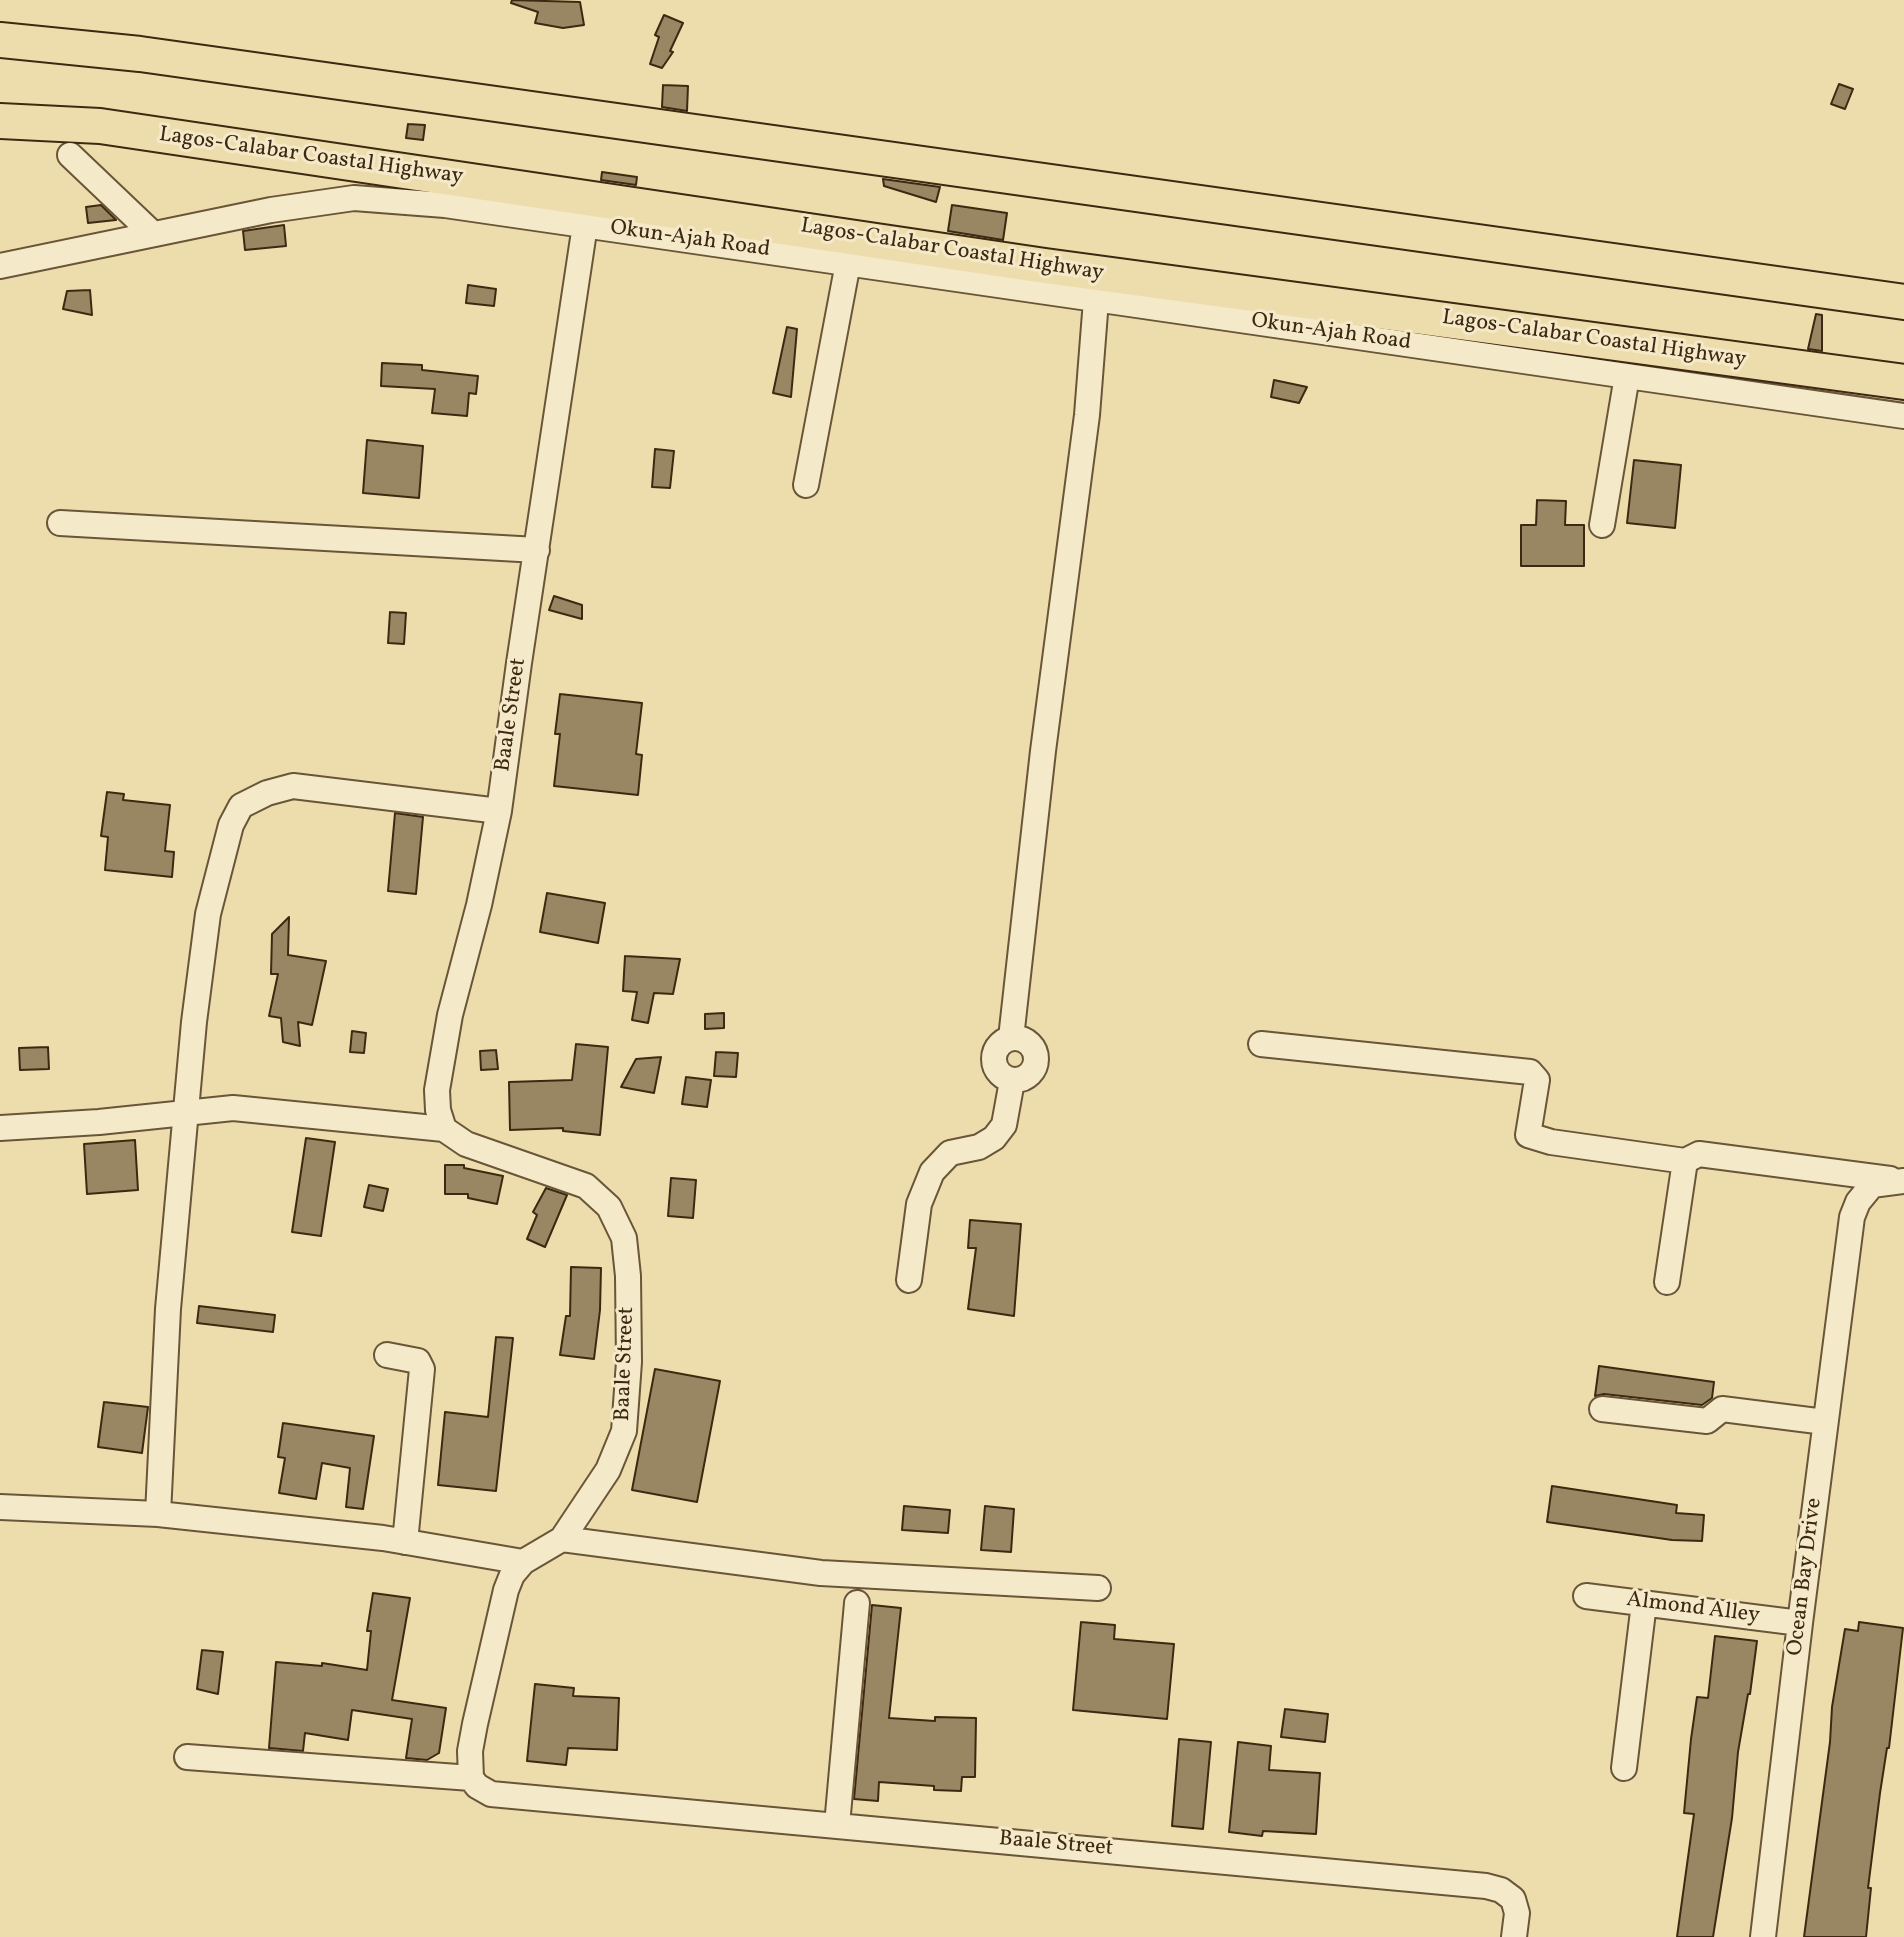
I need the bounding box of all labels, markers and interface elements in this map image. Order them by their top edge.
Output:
street label: Lagos-Calabar Coastal Highway [157,123,465,191]
street label: Lagos-Calabar Coastal Highway [798,214,1106,288]
street label: Okun-Ajah Road [608,216,772,264]
street label: Lagos-Calabar Coastal Highway [1440,306,1748,374]
street label: Okun-Ajah Road [1249,309,1413,357]
street label: Baale Street [491,656,533,774]
street label: Baale Street [611,1306,641,1422]
street label: Ocean Bay Drive [1783,1497,1829,1657]
street label: Almond Alley [1625,1588,1761,1630]
street label: Baale Street [998,1827,1114,1863]

